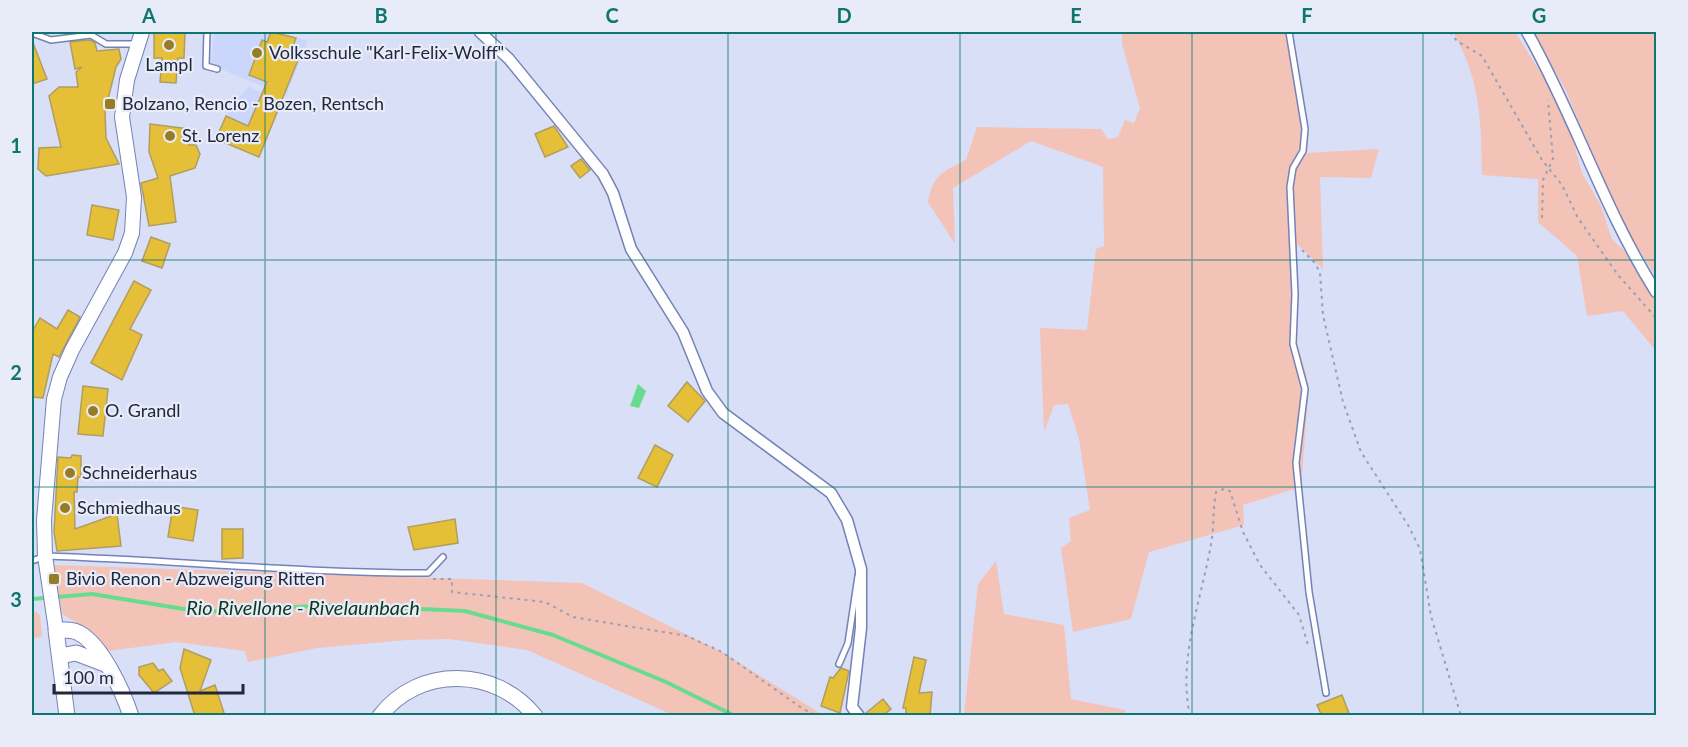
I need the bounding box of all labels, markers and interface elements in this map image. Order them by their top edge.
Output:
text: A [141,3,156,27]
text: B [374,3,388,27]
text: C [605,3,619,27]
text: D [836,3,852,27]
text: E [1070,3,1082,27]
text: F [1301,3,1313,27]
text: G [1532,3,1546,27]
marker: Lampl [162,38,176,52]
place label: Volksschule "Karl-Felix-Wolff" [269,41,504,63]
marker: Volksschule "Karl-Felix-Wolff" [250,46,264,60]
place label: Lampl [145,53,193,75]
place label: Bolzano, Rencio - Bozen, Rentsch [122,92,384,114]
marker: Bolzano, Rencio - Bozen, Rentsch [103,97,117,111]
place label: St. Lorenz [182,124,259,146]
marker: St. Lorenz [163,129,177,143]
text: 1 [10,133,22,157]
text: 2 [10,360,22,384]
place label: O. Grandl [105,399,181,421]
marker: O. Grandl [86,404,100,418]
place label: Schneiderhaus [82,461,197,483]
marker: Schneiderhaus [63,466,77,480]
place label: Schmiedhaus [77,496,181,518]
marker: Schmiedhaus [58,501,72,515]
place label: Bivio Renon - Abzweigung Ritten [66,567,325,589]
marker: Bivio Renon - Abzweigung Ritten [47,572,61,586]
text: 3 [10,587,22,611]
water label: Rio Rivellone - Rivelaunbach [186,595,420,619]
scale bar [54,657,243,695]
text: 100 m [63,666,114,688]

